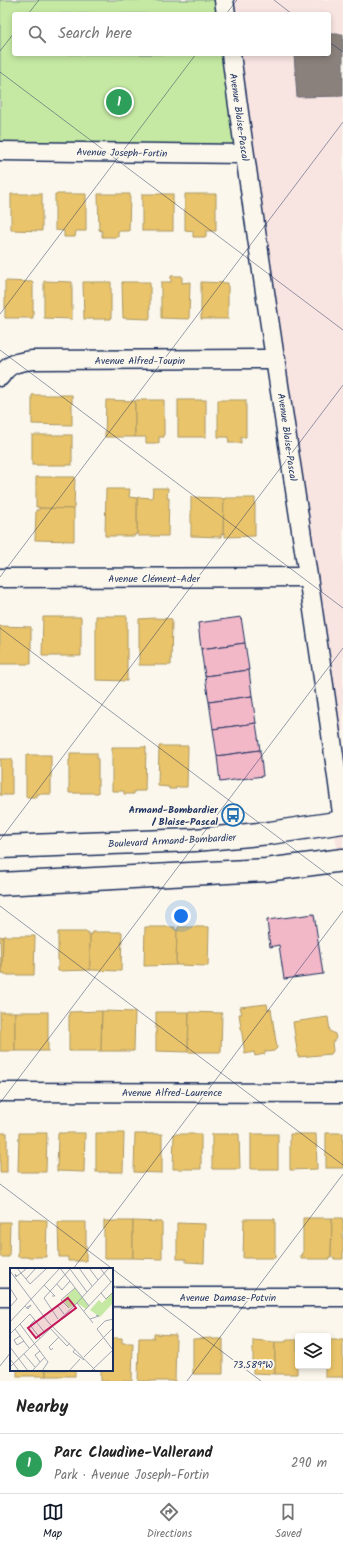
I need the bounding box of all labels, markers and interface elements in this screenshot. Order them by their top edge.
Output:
search box [12,12,331,56]
text: Search here [58,22,132,46]
icon: search [26,23,48,45]
street label: Avenue Blaise-Pascal [225,72,253,163]
pin: 1 [106,87,132,117]
street label: Avenue Joseph-Fortin [76,144,168,162]
street label: Avenue Alfred-Toupin [95,353,185,369]
street label: Avenue Blaise-Pascal [273,392,301,483]
street label: Avenue Clément-Ader [108,571,200,587]
place label: Armand-Bombardier / Blaise-Pascal [129,802,218,830]
bus stop icon: Armand-Bombardier / Blaise-Pascal [220,802,246,828]
street label: Boulevard Armand-Bombardier [108,830,237,852]
your location [171,906,191,926]
street label: Avenue Alfred-Laurence [122,1085,223,1101]
inset map [10,1268,113,1371]
street label: Avenue Damase-Potvin [180,1290,276,1306]
map controls [295,1333,331,1369]
button: layers [295,1333,331,1369]
text: 73.589°W [233,1357,273,1373]
text: Nearby [16,1394,68,1421]
text: Parc Claudine-Vallerand [54,1441,213,1465]
text: 1 [27,1453,31,1474]
text: 290 m [291,1453,327,1474]
text: Park · Avenue Joseph-Fortin [54,1465,209,1486]
tab: Map [42,1501,64,1543]
tab: Directions [147,1501,192,1543]
tab: Saved [275,1501,301,1543]

